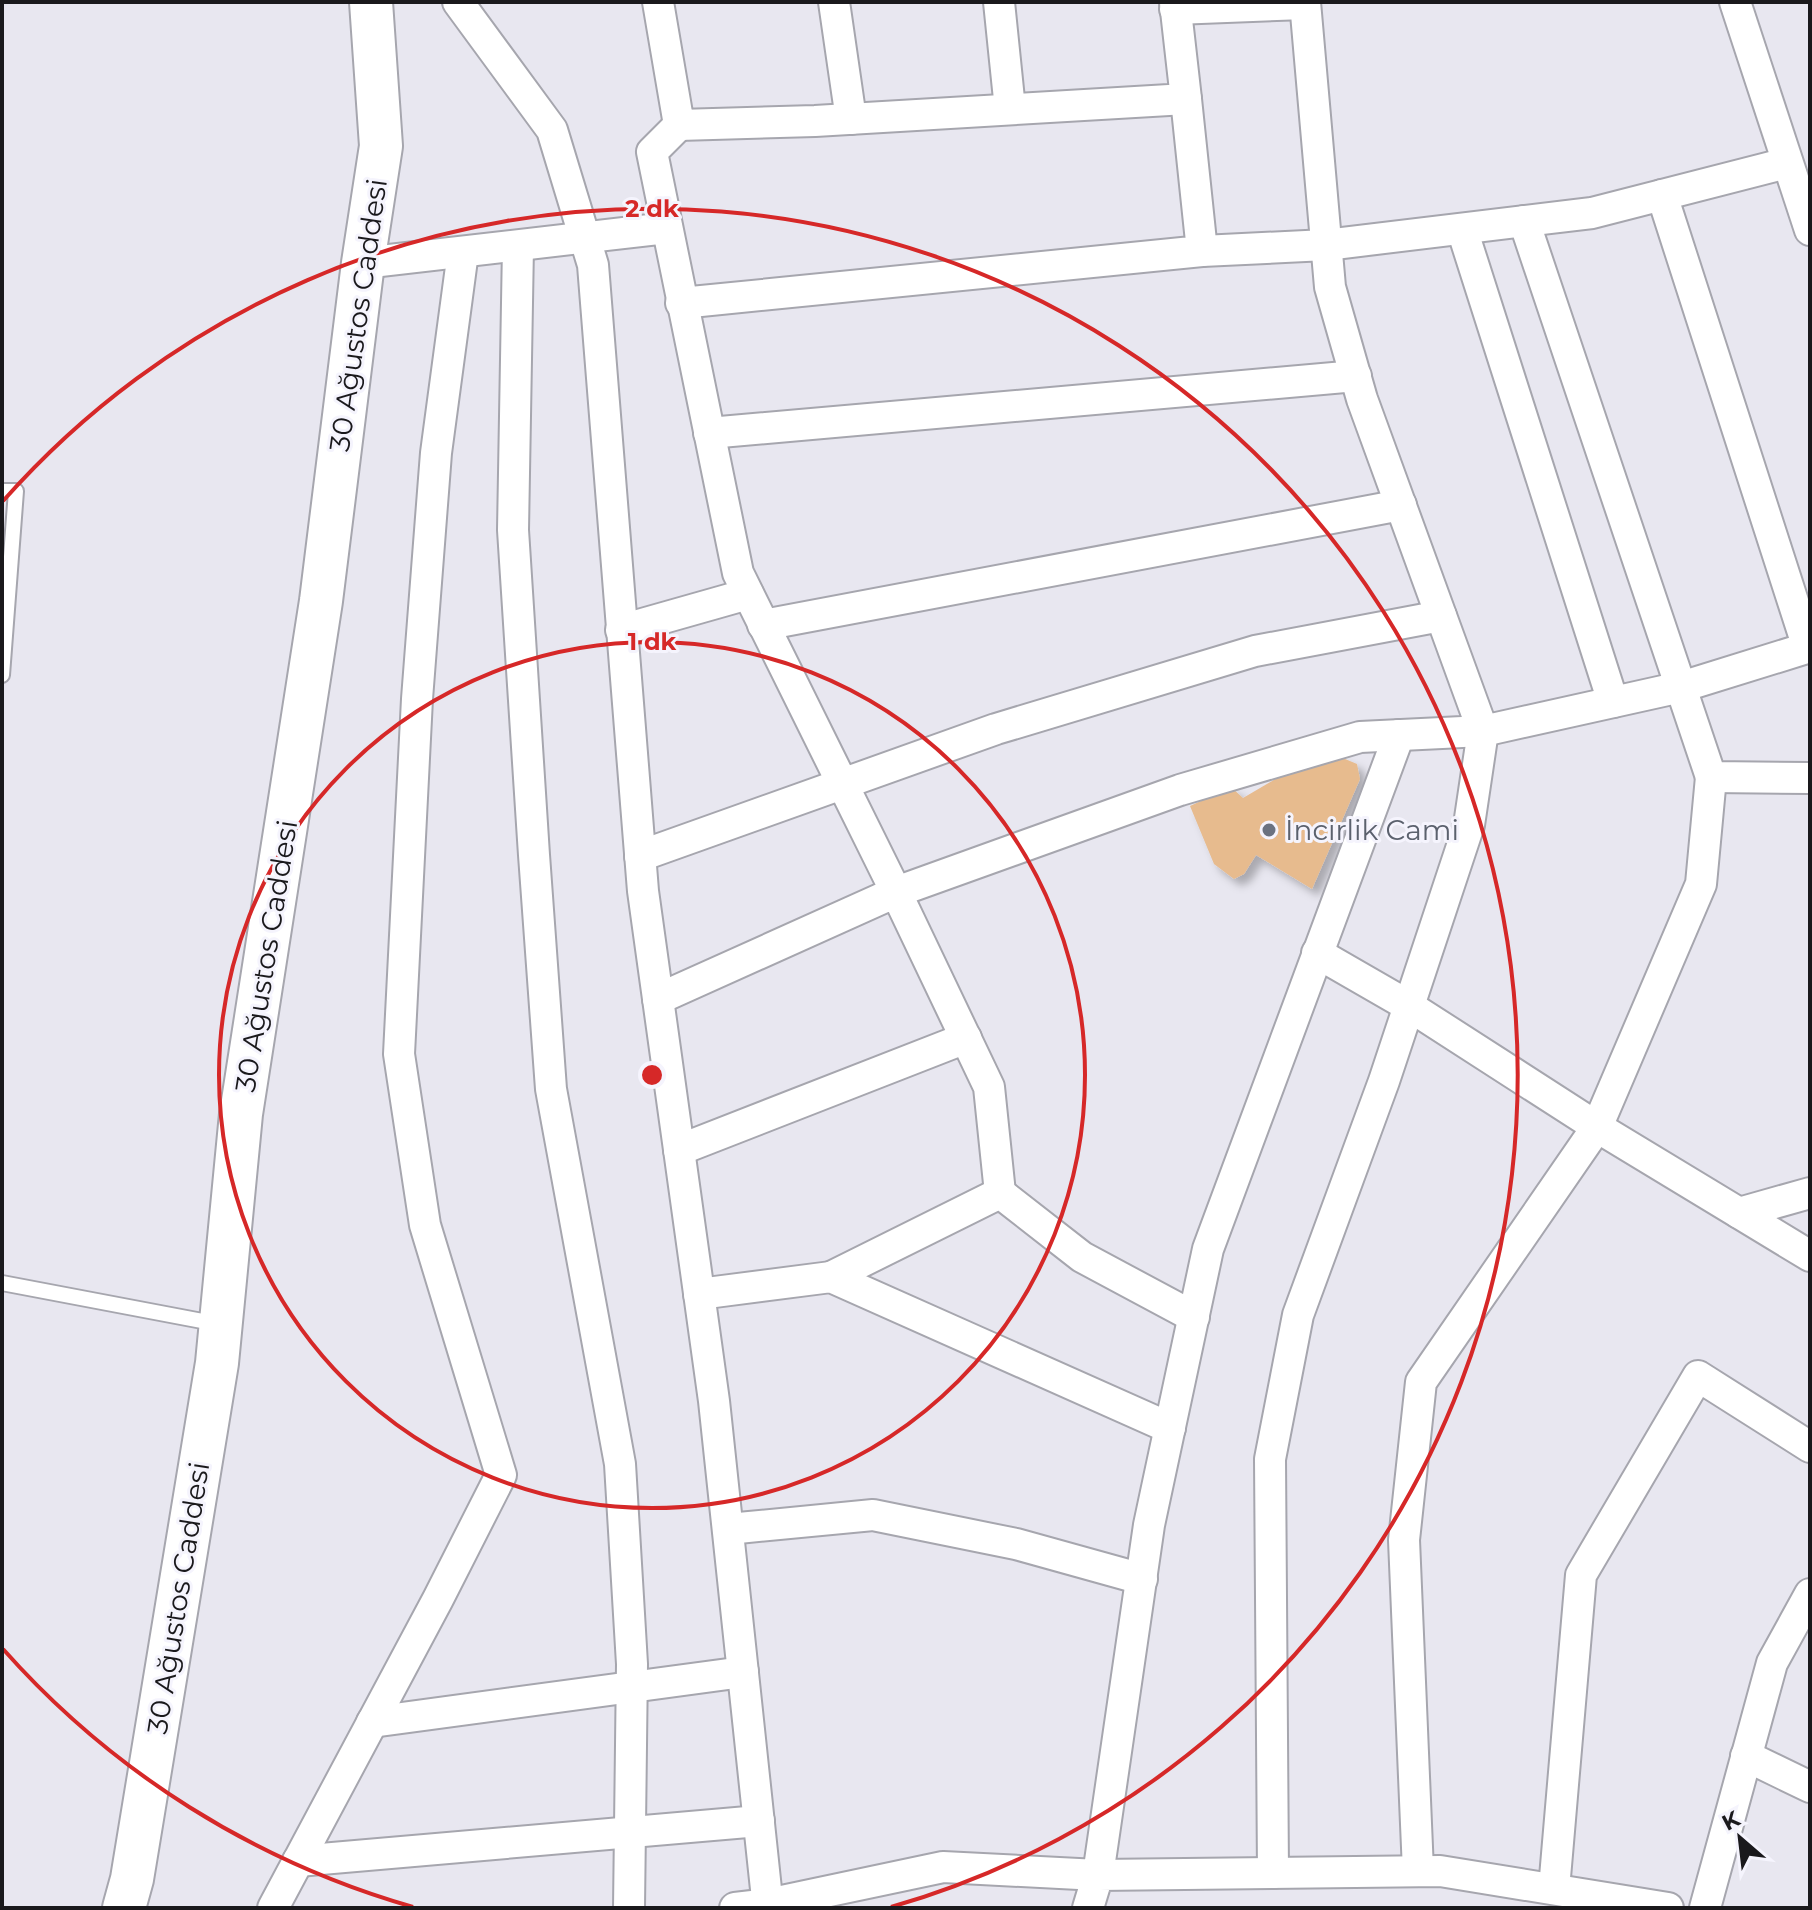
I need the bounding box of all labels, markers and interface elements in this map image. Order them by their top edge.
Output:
street label: 30 Ağustos Caddesi [322,177,394,453]
text: 2 dk [625,194,679,223]
text: 1 dk [628,627,677,656]
place label: İncirlik Cami [1285,813,1459,847]
street label: 30 Ağustos Caddesi [228,818,304,1094]
marker: İncirlik Cami [1260,821,1278,839]
centre of rings [638,1061,666,1089]
street label: 30 Ağustos Caddesi [140,1460,216,1736]
north arrow [1700,1798,1780,1878]
text: K [1717,1805,1745,1837]

